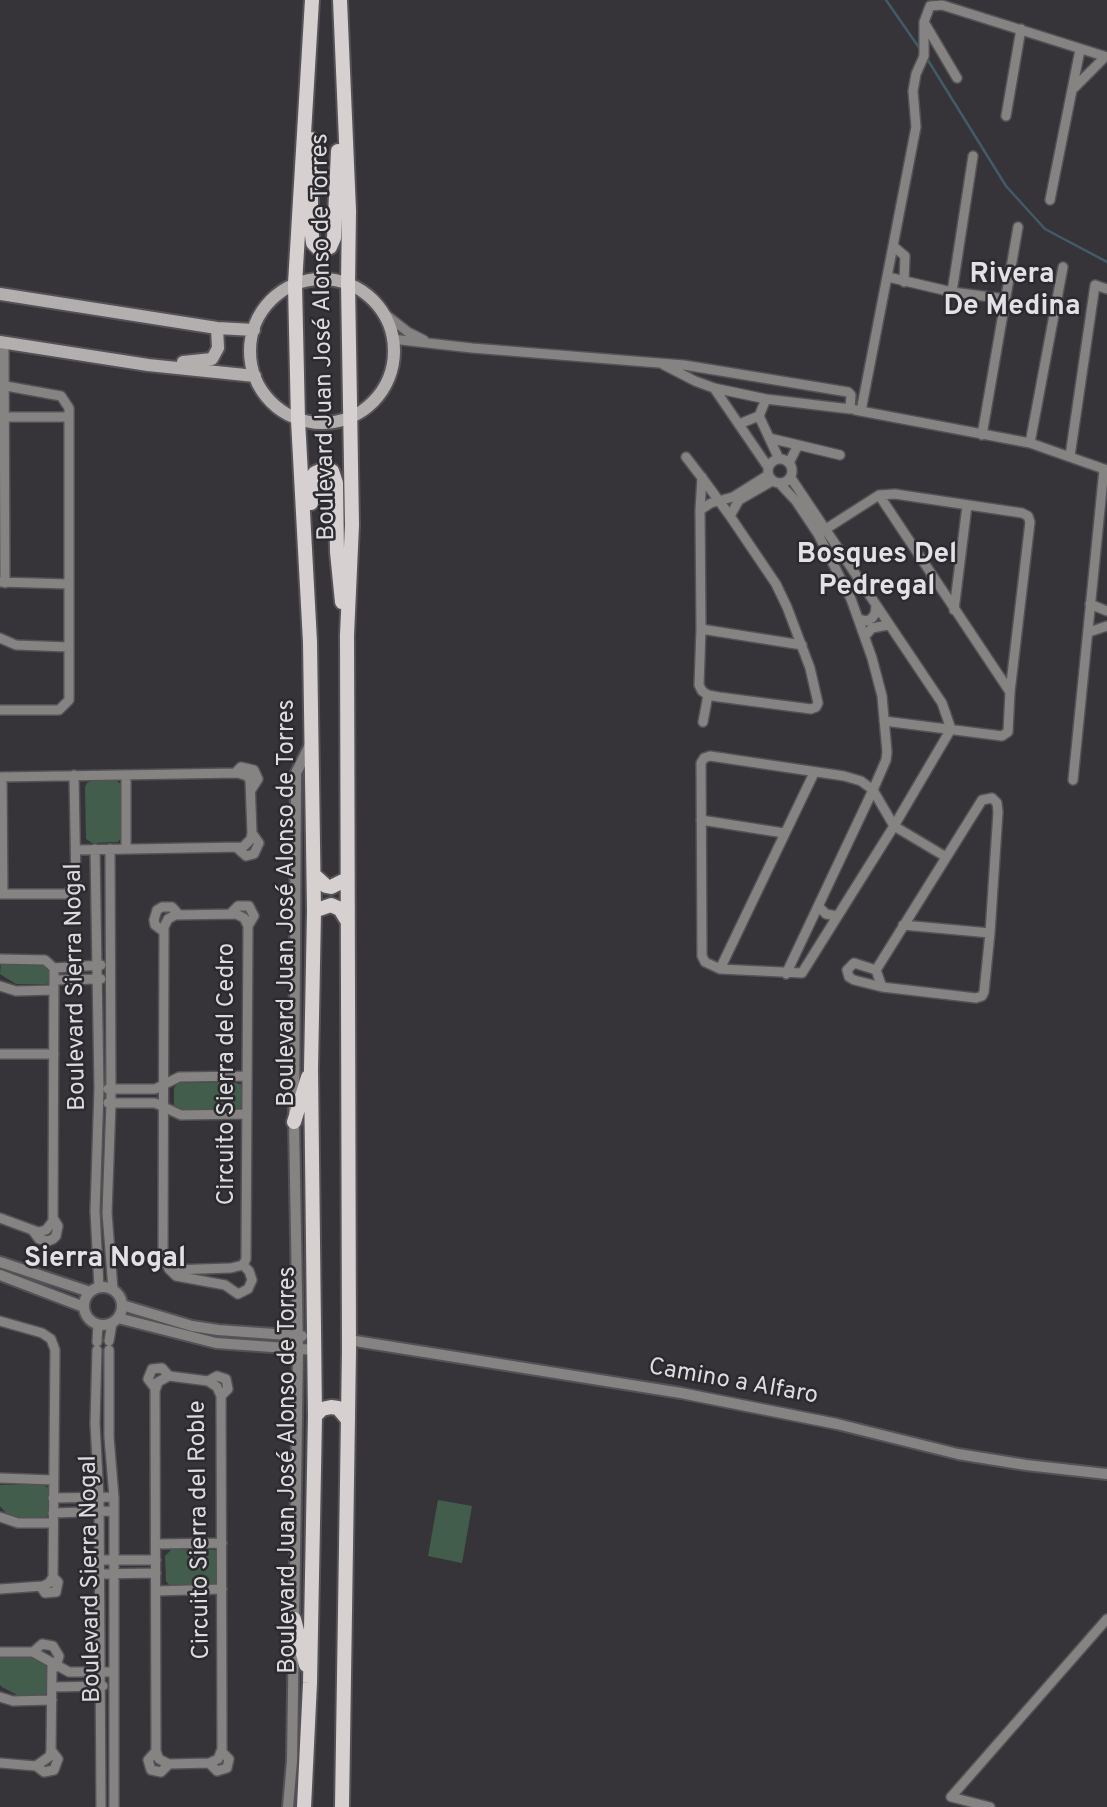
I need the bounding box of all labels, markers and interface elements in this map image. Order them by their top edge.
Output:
street label: Boulevard Juan José Alonso de Torres [307,133,343,541]
district label: Rivera De Medina [943,259,1081,325]
district label: Bosques Del Pedregal [797,539,957,605]
street label: Boulevard Juan José Alonso de Torres [274,699,302,1107]
street label: Boulevard Sierra Nogal [60,863,94,1111]
street label: Circuito Sierra del Cedro [214,943,242,1205]
district label: Sierra Nogal [24,1243,186,1277]
street label: Boulevard Juan José Alonso de Torres [275,1266,303,1674]
street label: Camino a Alfaro [646,1354,820,1412]
street label: Circuito Sierra del Roble [184,1400,218,1660]
street label: Boulevard Sierra Nogal [75,1455,109,1703]

